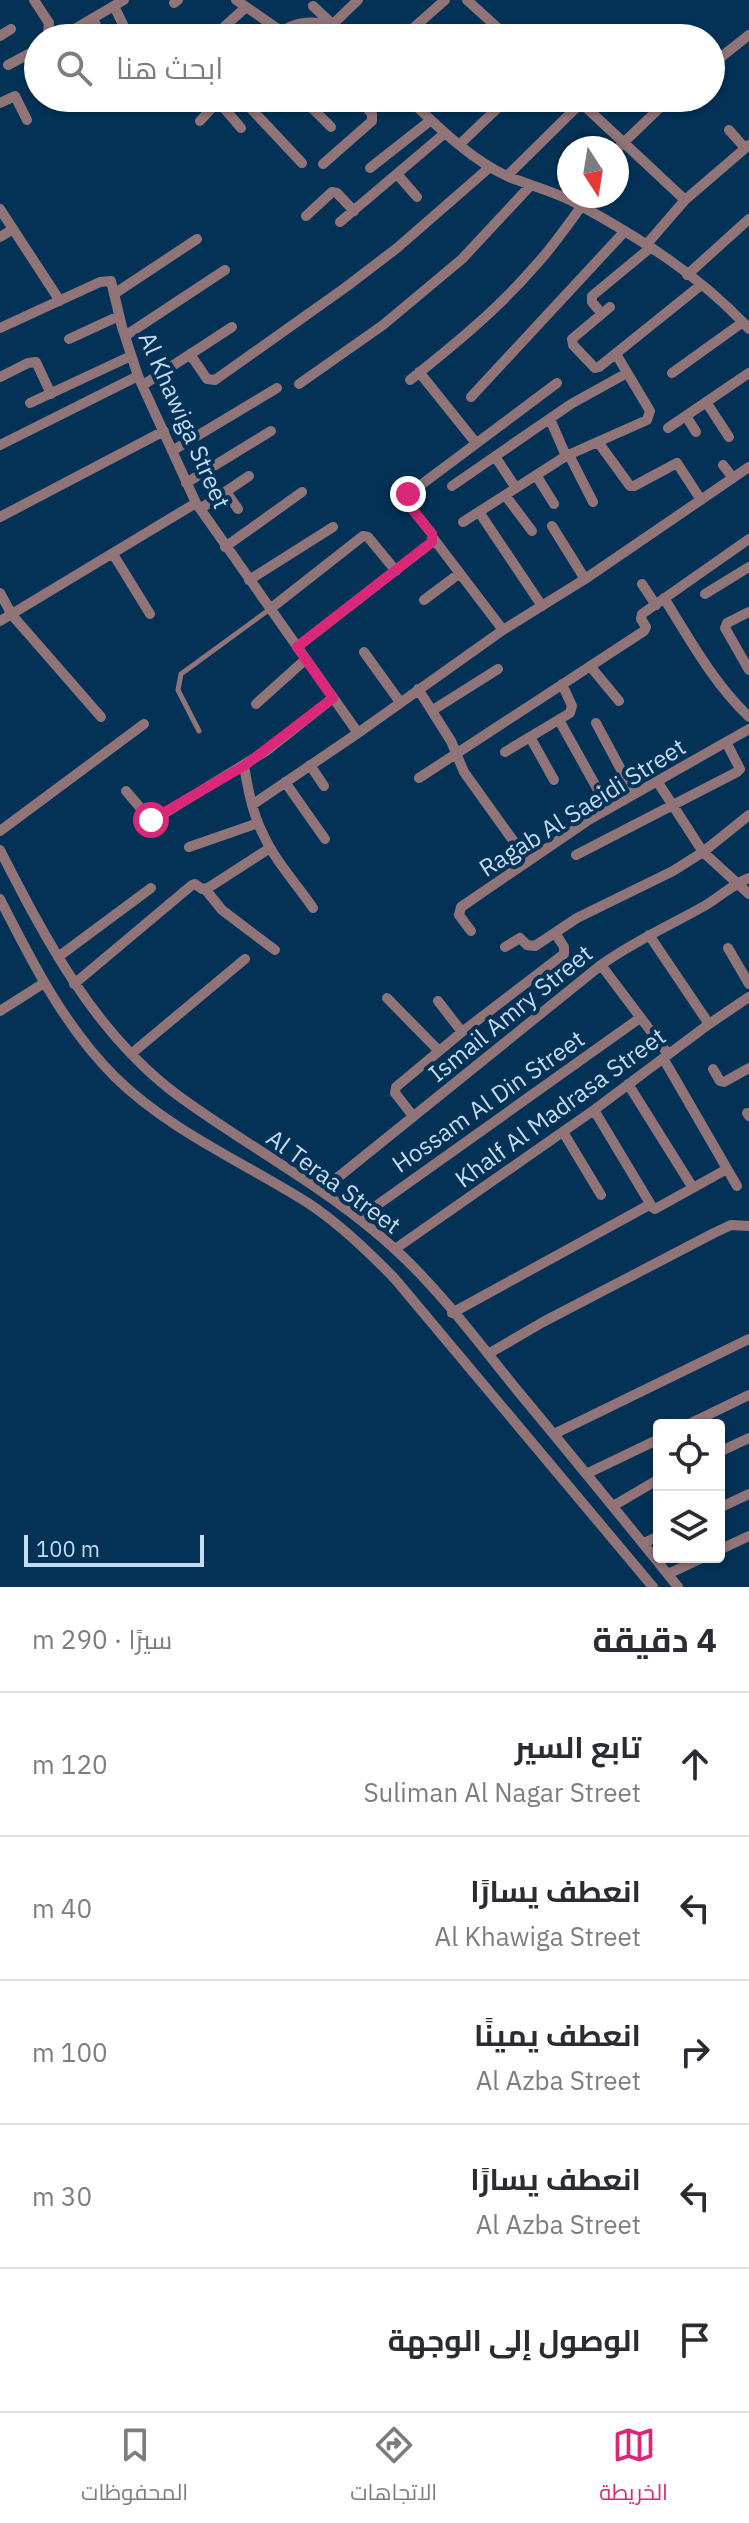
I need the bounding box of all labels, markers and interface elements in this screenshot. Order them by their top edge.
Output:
search box [24,24,725,112]
icon: search [52,46,96,90]
text: ابحث هنا [116,48,223,87]
north arrow [557,136,629,208]
street label: Al Khawiga Street [132,326,238,514]
route end [390,476,426,512]
street label: Ragab Al Saeidi Street [473,730,691,884]
route start [133,802,169,838]
street label: Ismail Amry Street [421,937,599,1089]
street label: Khalf Al Madrasa Street [448,1020,672,1194]
street label: Hossam Al Din Street [385,1023,591,1179]
street label: Al Teraa Street [260,1121,408,1241]
map controls [653,1419,725,1563]
button: locate [653,1419,725,1491]
button: layers [653,1491,725,1563]
scale bar [24,1531,204,1567]
text: 100 m [36,1534,100,1563]
text: 4 دقيقة [592,1617,717,1661]
text: سيرًا · 290 m [32,1622,172,1656]
text: تابع السير [515,1727,641,1766]
icon: ahead [673,1742,717,1786]
text: 120 m [32,1747,108,1781]
text: Suliman Al Nagar Street [363,1775,641,1809]
text: انعطف يسارًا [470,1871,641,1910]
icon: left [673,1886,717,1930]
text: 40 m [32,1891,92,1925]
text: Al Khawiga Street [435,1919,641,1953]
text: انعطف يمينًا [474,2015,641,2054]
icon: right [673,2030,717,2074]
text: 100 m [32,2035,108,2069]
text: Al Azba Street [476,2063,641,2097]
text: انعطف يسارًا [470,2159,641,2198]
icon: left [673,2174,717,2218]
text: 30 m [32,2179,92,2213]
text: Al Azba Street [476,2207,641,2241]
icon: arrive [673,2318,717,2362]
text: الوصول إلى الوجهة [388,2320,641,2359]
tab: المحفوظات [81,2423,188,2513]
tab: الاتجاهات [350,2423,437,2513]
tab: الخريطة [599,2423,668,2513]

